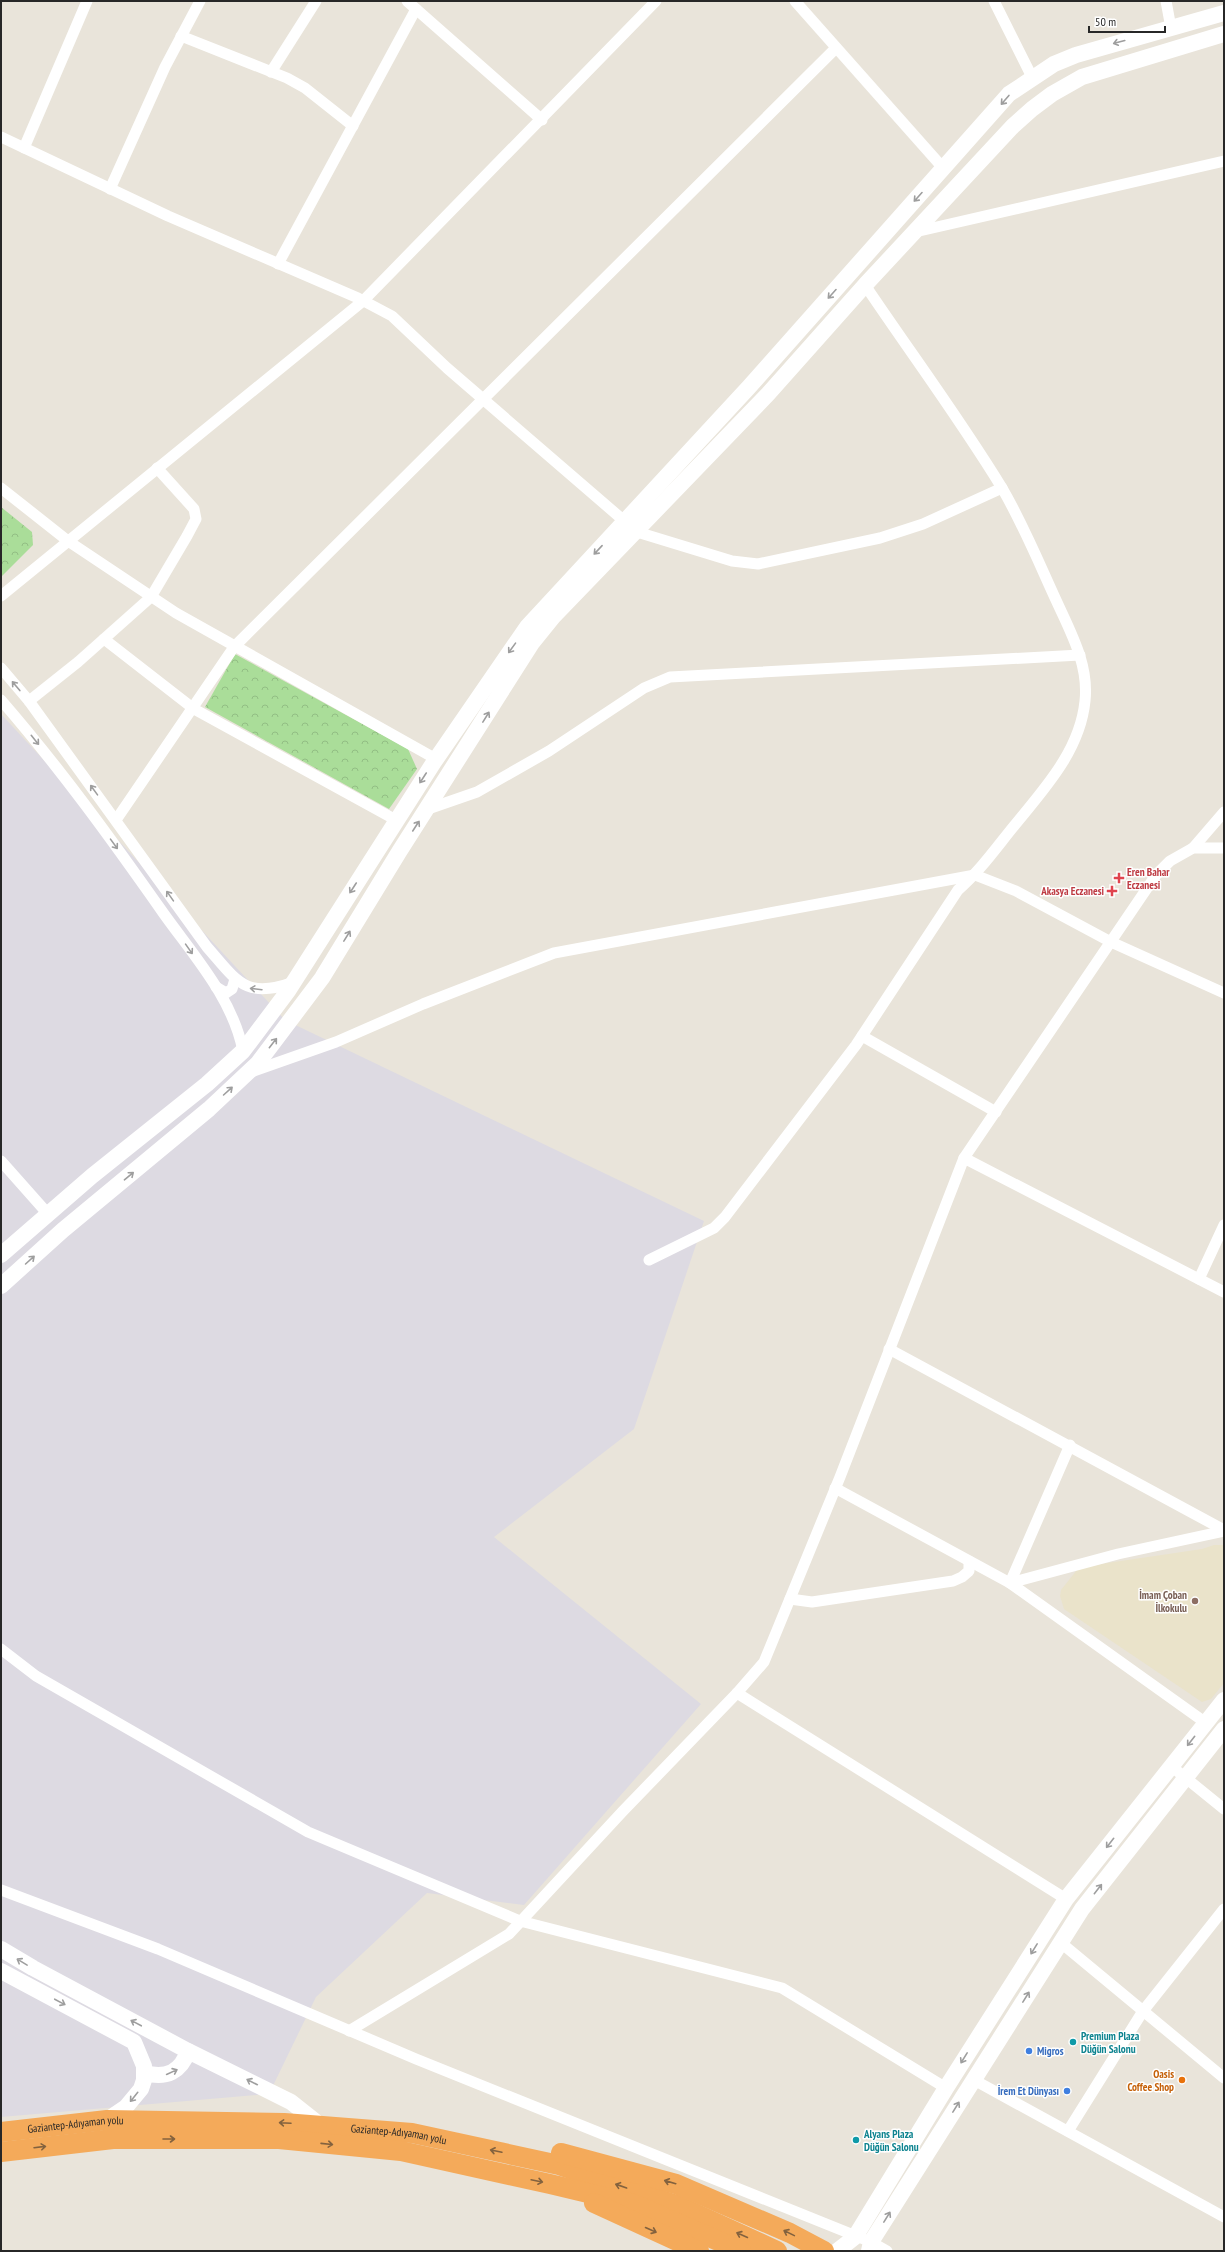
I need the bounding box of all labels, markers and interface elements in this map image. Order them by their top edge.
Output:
scale bar [1089,8,1165,34]
text: 50 m [1095,14,1116,29]
one-way arrow [1113,39,1126,46]
one-way arrow [1000,95,1009,105]
one-way arrow [914,192,923,202]
one-way arrow [827,289,836,299]
one-way arrow [593,545,603,555]
one-way arrow [508,642,516,653]
one-way arrow [12,681,21,691]
one-way arrow [483,711,491,723]
one-way arrow [31,735,39,746]
one-way arrow [419,772,427,783]
one-way arrow [90,785,98,796]
one-way arrow [412,821,420,832]
one-way arrow [110,838,118,849]
place label: Eren Bahar Eczanesi [1127,865,1170,892]
marker: Eren Bahar Eczanesi [1114,873,1124,883]
one-way arrow [349,882,357,893]
place label: Akasya Eczanesi [1040,884,1105,898]
marker: Akasya Eczanesi [1107,886,1117,896]
one-way arrow [166,890,174,901]
one-way arrow [343,931,351,942]
one-way arrow [185,944,194,955]
one-way arrow [250,985,263,993]
one-way arrow [269,1038,278,1049]
one-way arrow [222,1087,233,1096]
one-way arrow [123,1171,134,1180]
one-way arrow [25,1255,35,1265]
place label: İmam Çoban İlkokulu [1139,1588,1187,1615]
marker: İmam Çoban İlkokulu [1190,1596,1200,1606]
one-way arrow [1186,1736,1195,1747]
one-way arrow [1105,1838,1114,1849]
one-way arrow [1093,1883,1102,1894]
one-way arrow [1030,1943,1038,1954]
one-way arrow [16,1957,28,1965]
one-way arrow [1022,1992,1030,2003]
one-way arrow [54,1999,66,2007]
one-way arrow [131,2019,143,2027]
place label: Premium Plaza Düğün Salonu [1081,2029,1140,2056]
marker: Premium Plaza Düğün Salonu [1068,2037,1078,2047]
place label: Migros [1037,2044,1064,2058]
marker: Migros [1024,2046,1034,2056]
one-way arrow [960,2052,968,2063]
place label: Oasis Coffee Shop [1127,2067,1174,2094]
one-way arrow [166,2068,178,2075]
marker: Oasis Coffee Shop [1177,2075,1187,2085]
one-way arrow [246,2078,258,2086]
place label: İrem Et Dünyası [998,2084,1059,2098]
marker: İrem Et Dünyası [1062,2086,1072,2096]
one-way arrow [130,2092,139,2102]
one-way arrow [953,2101,961,2113]
street label: Gaziantep-Adıyaman yolu [27,2113,124,2136]
one-way arrow [279,2119,292,2127]
street label: Gaziantep-Adıyaman yolu [350,2121,448,2147]
place label: Alyans Plaza Düğün Salonu [863,2127,919,2154]
one-way arrow [162,2135,175,2143]
marker: Alyans Plaza Düğün Salonu [851,2135,861,2145]
one-way arrow [320,2140,333,2147]
one-way arrow [33,2143,46,2151]
one-way arrow [490,2146,503,2154]
one-way arrow [531,2177,544,2185]
one-way arrow [663,2178,676,2185]
one-way arrow [615,2182,628,2189]
one-way arrow [883,2212,891,2223]
one-way arrow [644,2226,656,2234]
one-way arrow [784,2229,796,2236]
one-way arrow [736,2231,748,2238]

